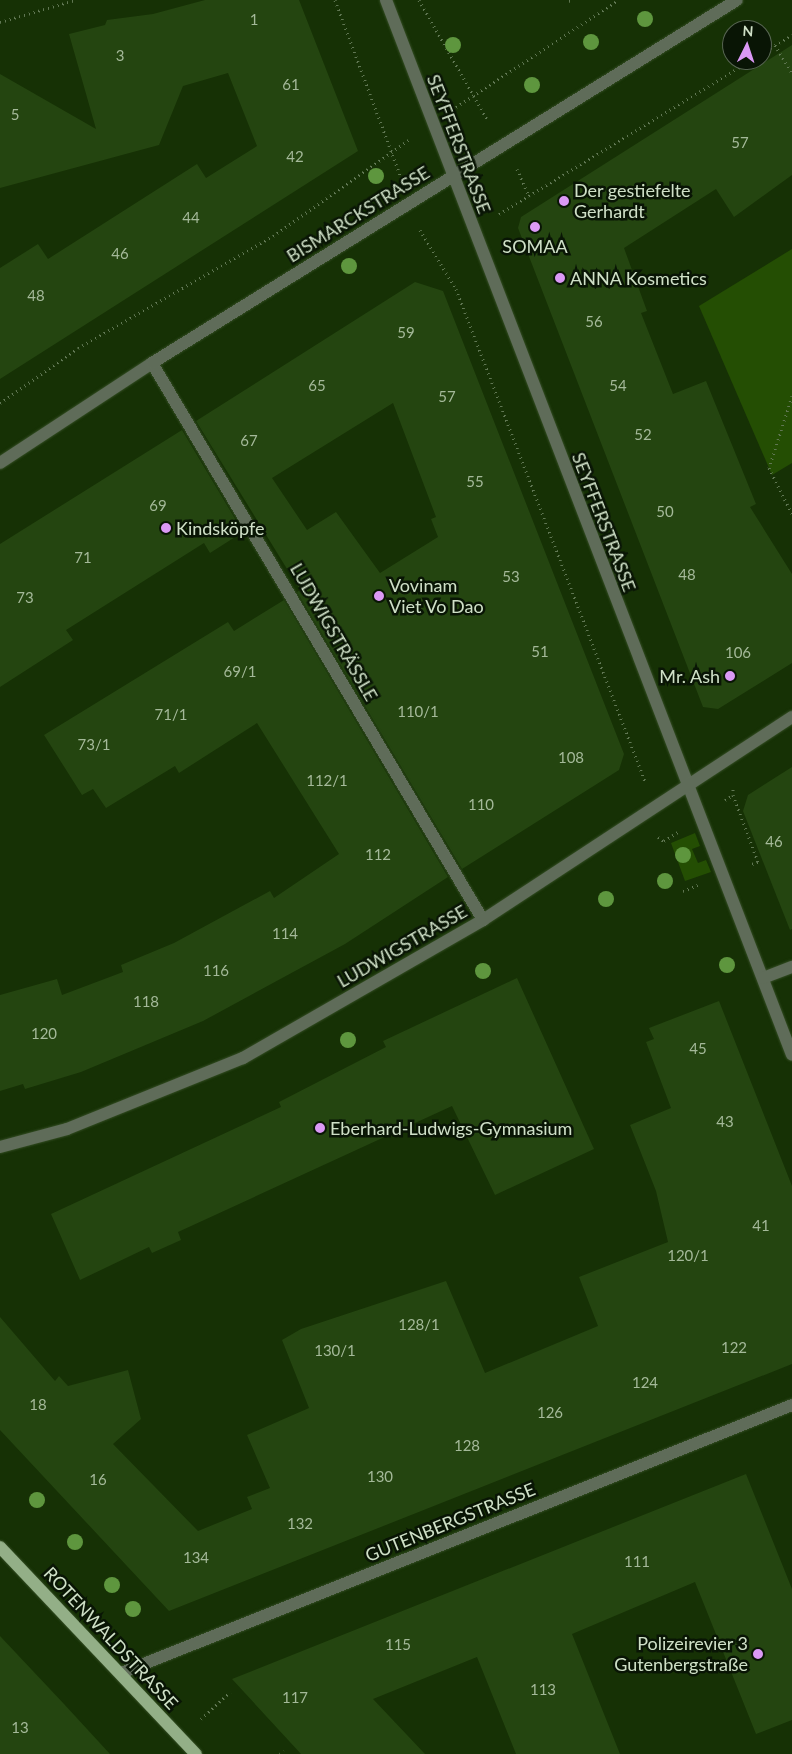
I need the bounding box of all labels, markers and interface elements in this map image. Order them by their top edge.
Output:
house number: 1 [250,11,258,29]
north arrow [722,20,772,70]
text: N [742,22,754,39]
house number: 3 [116,47,124,65]
street label: SEYFFERSTRASSE [423,71,495,217]
house number: 61 [282,76,300,94]
house number: 5 [11,106,19,124]
house number: 57 [731,134,749,152]
house number: 42 [286,148,304,166]
street label: BISMARCKSTRASSE [283,161,433,267]
place label: Der gestiefelte Gerhardt [574,180,691,222]
marker: Der gestiefelte Gerhardt [558,195,570,207]
house number: 44 [182,209,200,227]
marker: SOMAA [529,221,541,233]
place label: SOMAA [502,235,568,257]
house number: 46 [111,245,129,263]
place label: ANNA Kosmetics [570,267,707,289]
marker: ANNA Kosmetics [554,272,566,284]
house number: 48 [27,287,45,305]
house number: 56 [585,313,603,331]
house number: 59 [397,324,415,342]
house number: 65 [308,377,326,395]
house number: 54 [609,377,627,395]
house number: 57 [438,388,456,406]
house number: 52 [634,426,652,444]
house number: 67 [240,432,258,450]
street label: SEYFFERSTRASSE [568,449,640,595]
house number: 55 [466,473,484,491]
house number: 69 [149,497,167,515]
house number: 50 [656,503,674,521]
place label: Kindsköpfe [176,517,264,539]
marker: Kindsköpfe [160,522,172,534]
house number: 71 [74,549,92,567]
street label: LUDWIGSTRÄSSLE [286,559,382,705]
house number: 48 [678,566,696,584]
house number: 53 [502,568,520,586]
place label: Vovinam Viet Vo Dao [389,575,484,618]
house number: 73 [16,589,34,607]
marker: Vovinam Viet Vo Dao [373,590,385,602]
house number: 51 [531,643,549,661]
house number: 106 [725,644,751,662]
house number: 69/1 [224,663,256,681]
place label: Mr. Ash [659,665,720,687]
marker: Mr. Ash [724,670,736,682]
house number: 110/1 [397,703,439,721]
house number: 71/1 [155,706,187,724]
house number: 73/1 [78,736,110,754]
house number: 108 [558,749,584,767]
house number: 112/1 [306,772,348,790]
house number: 110 [468,796,494,814]
house number: 46 [765,833,783,851]
house number: 112 [365,846,391,864]
street label: LUDWIGSTRASSE [333,900,471,992]
house number: 114 [272,925,298,943]
house number: 116 [203,962,229,980]
house number: 118 [133,993,159,1011]
house number: 120 [31,1025,57,1043]
house number: 45 [689,1040,707,1058]
house number: 43 [716,1113,734,1131]
place label: Eberhard-Ludwigs-Gymnasium [330,1117,572,1139]
marker: Eberhard-Ludwigs-Gymnasium [314,1122,326,1134]
house number: 41 [752,1217,770,1235]
house number: 120/1 [667,1247,709,1265]
house number: 128/1 [398,1316,440,1334]
house number: 122 [721,1339,747,1357]
house number: 130/1 [314,1342,356,1360]
house number: 124 [632,1374,658,1392]
house number: 18 [29,1396,47,1414]
house number: 126 [537,1404,563,1422]
house number: 128 [454,1437,480,1455]
house number: 130 [367,1468,393,1486]
house number: 16 [89,1471,107,1489]
street label: GUTENBERGSTRASSE [362,1478,538,1566]
house number: 132 [287,1515,313,1533]
house number: 134 [183,1549,209,1567]
house number: 111 [624,1553,650,1571]
street label: ROTENWALDSTRASSE [39,1562,183,1714]
place label: Polizeirevier 3 Gutenbergstraße [614,1633,748,1676]
house number: 115 [385,1636,411,1654]
marker: Polizeirevier 3 Gutenbergstraße [752,1648,764,1660]
house number: 113 [530,1681,556,1699]
house number: 117 [282,1689,308,1707]
house number: 13 [11,1719,29,1737]

